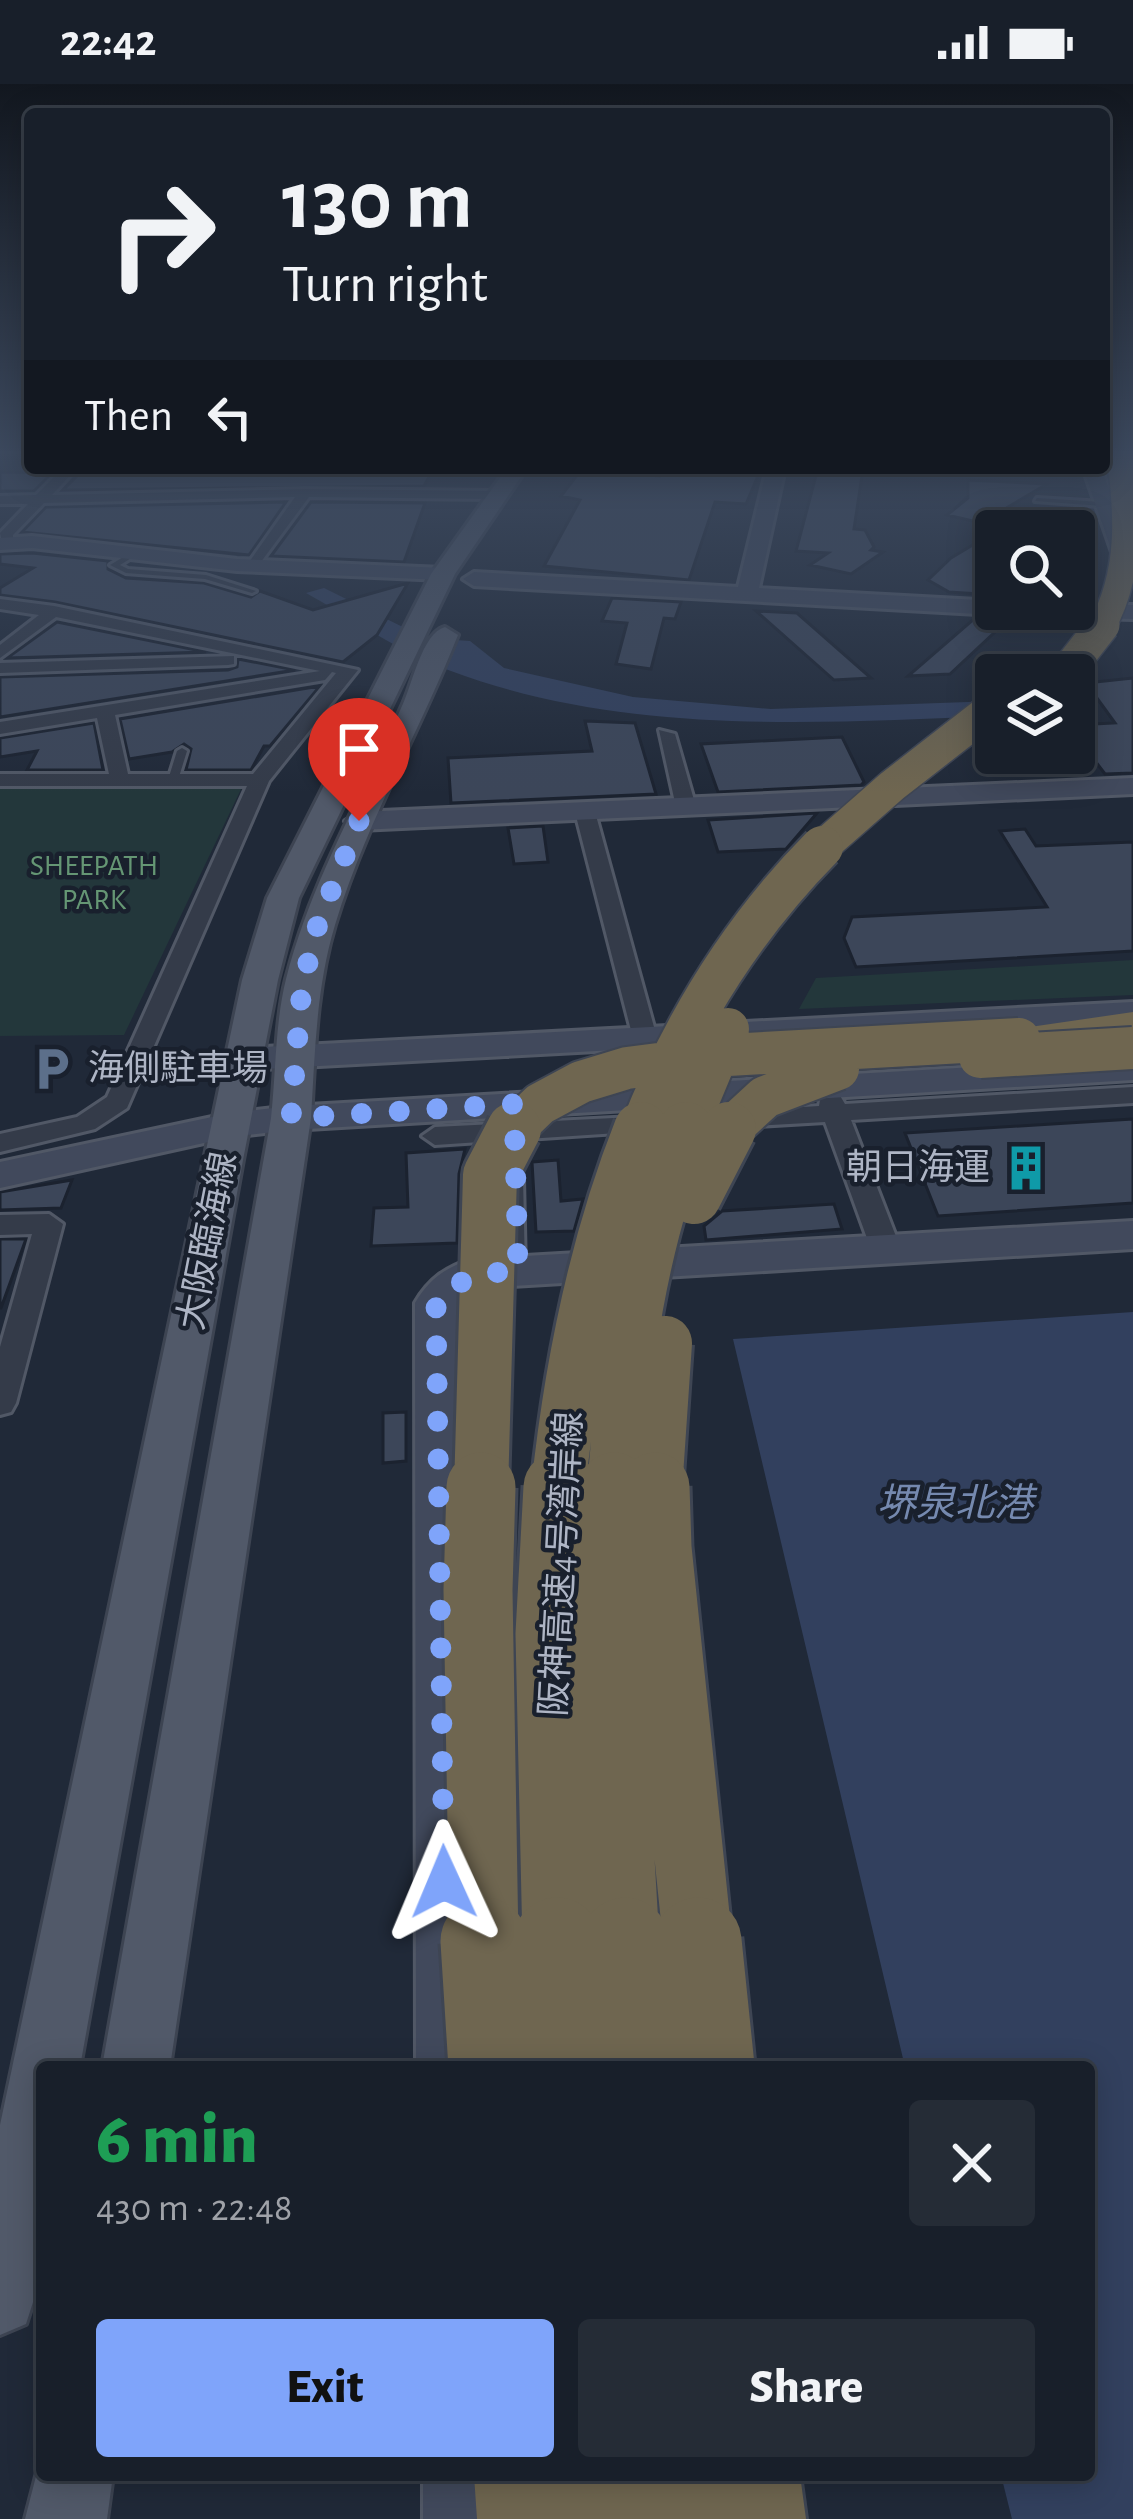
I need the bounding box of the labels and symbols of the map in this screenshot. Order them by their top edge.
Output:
pin [308,698,410,821]
park label: SHEEPATH PARK [30,851,158,915]
parking icon: 海側駐車場 [27,1044,77,1094]
place label: 海側駐車場 [88,1049,268,1087]
building icon: 朝日海運 [1001,1143,1051,1193]
place label: 朝日海運 [846,1148,990,1186]
street label: 大阪臨海線 [171,1149,243,1333]
street label: 阪神高速4号湾岸線 [534,1410,588,1717]
water label: 堺泉北港 [877,1483,1038,1524]
position arrow [381,1819,507,1945]

